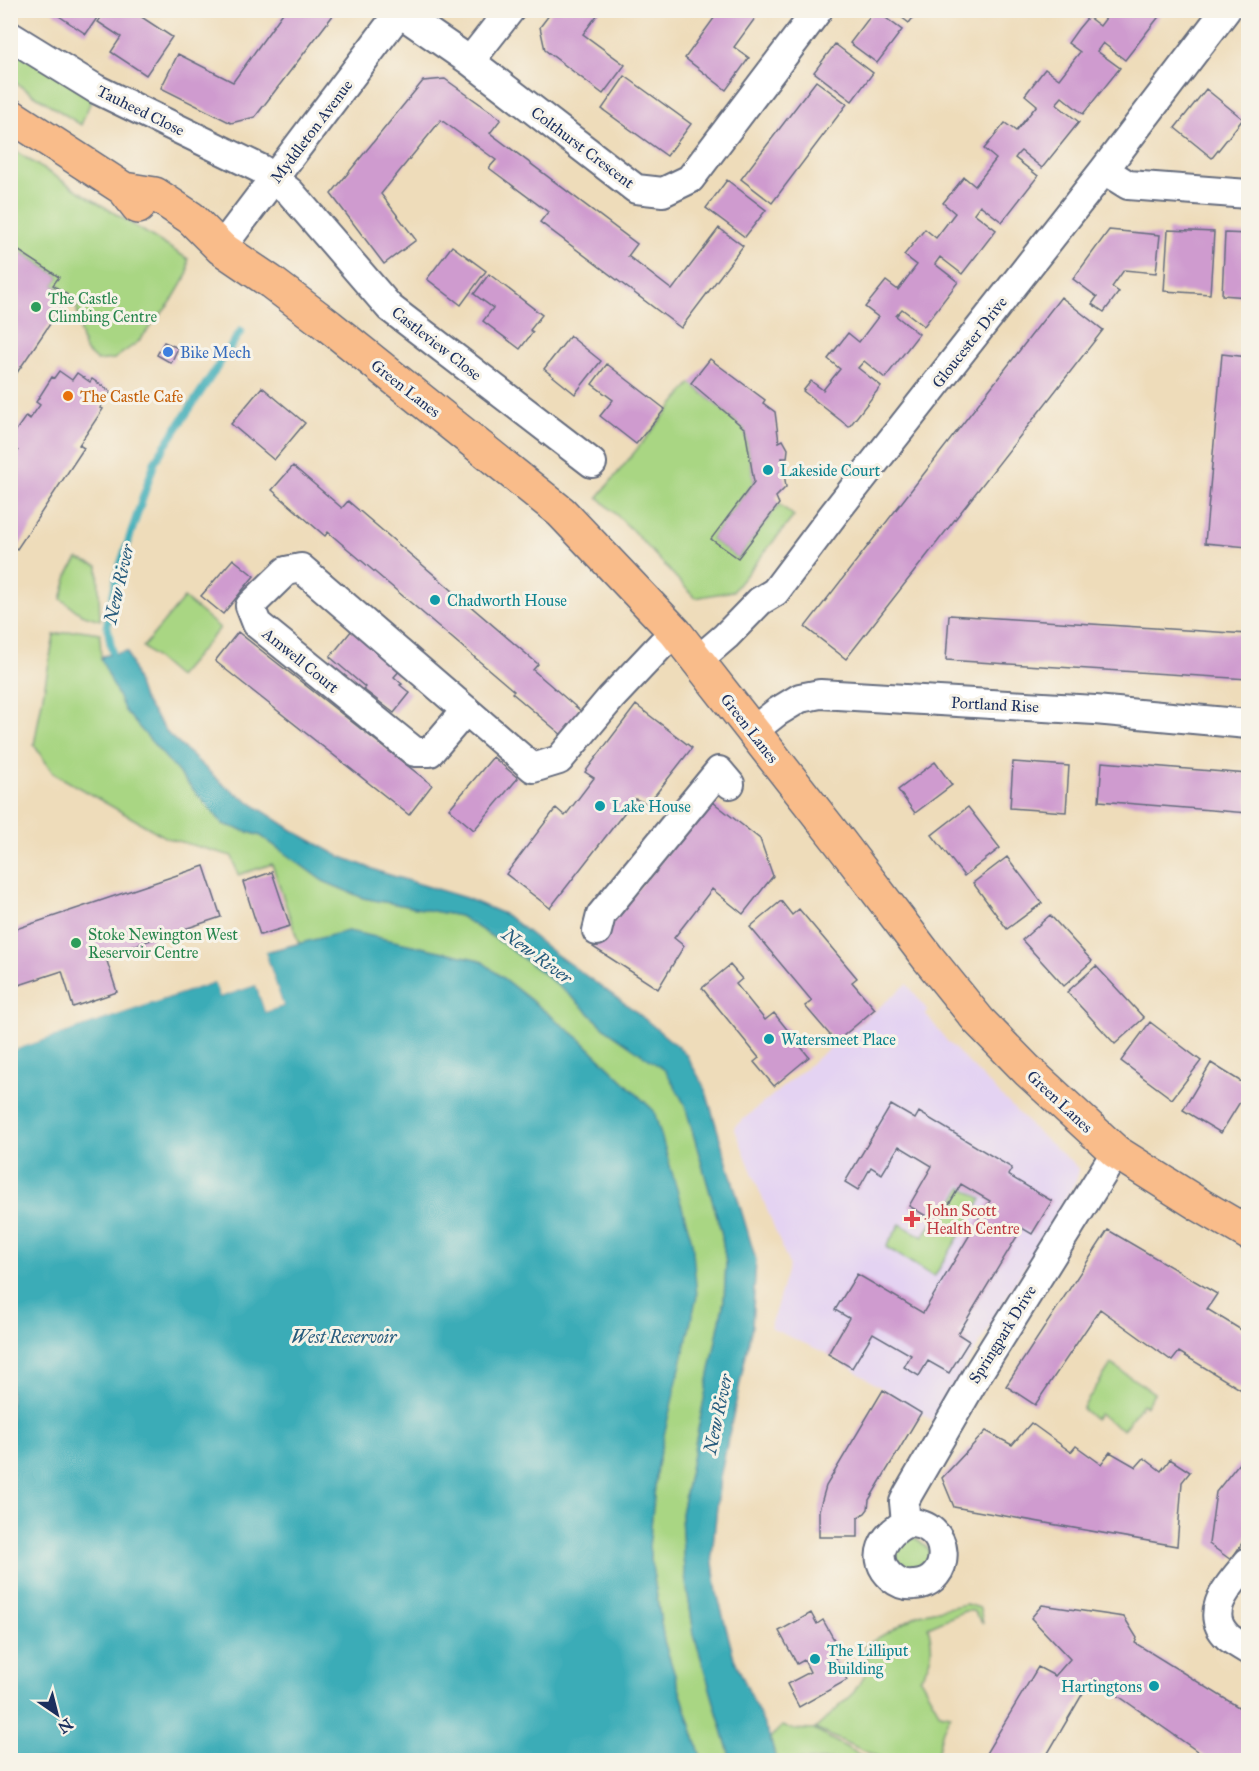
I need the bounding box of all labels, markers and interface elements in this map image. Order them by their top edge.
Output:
street label: Myddleton Avenue [266,76,357,187]
street label: Tauheed Close [94,81,188,140]
street label: Colthurst Crescent [527,102,638,193]
place label: The Castle Climbing Centre [48,289,157,327]
street label: Gloucester Drive [928,293,1011,392]
marker: The Castle Climbing Centre [29,300,43,314]
street label: Castleview Close [388,302,486,384]
place label: Bike Mech [180,343,251,362]
marker: Bike Mech [161,345,175,359]
street label: Green Lanes [367,355,444,421]
place label: The Castle Cafe [80,387,183,406]
marker: The Castle Cafe [61,389,75,403]
place label: Lakeside Court [780,461,880,480]
marker: Lakeside Court [761,463,775,477]
water label: New River [99,541,139,627]
place label: Chadworth House [447,591,567,610]
marker: Chadworth House [428,593,442,607]
street label: Amwell Court [258,623,343,697]
street label: Green Lanes [717,690,783,767]
street label: Portland Rise [951,693,1040,716]
place label: Lake House [612,797,691,816]
marker: Lake House [593,799,607,813]
water label: New River [497,923,577,990]
place label: Stoke Newington West Reservoir Centre [88,925,238,962]
marker: Stoke Newington West Reservoir Centre [69,936,83,950]
place label: Watersmeet Place [781,1030,896,1049]
marker: Watersmeet Place [762,1032,776,1046]
street label: Green Lanes [1023,1066,1097,1137]
place label: John Scott Health Centre [924,1201,1020,1238]
marker: John Scott Health Centre [903,1210,921,1228]
street label: Springpark Drive [965,1281,1041,1387]
water label: West Reservoir [291,1326,398,1348]
water label: New River [699,1371,737,1457]
place label: The Lilliput Building [827,1641,909,1679]
marker: The Lilliput Building [808,1652,822,1666]
place label: Hartingtons [1061,1677,1142,1697]
marker: Hartingtons [1147,1679,1161,1693]
north arrow [27,1684,87,1744]
text: N [54,1714,76,1738]

